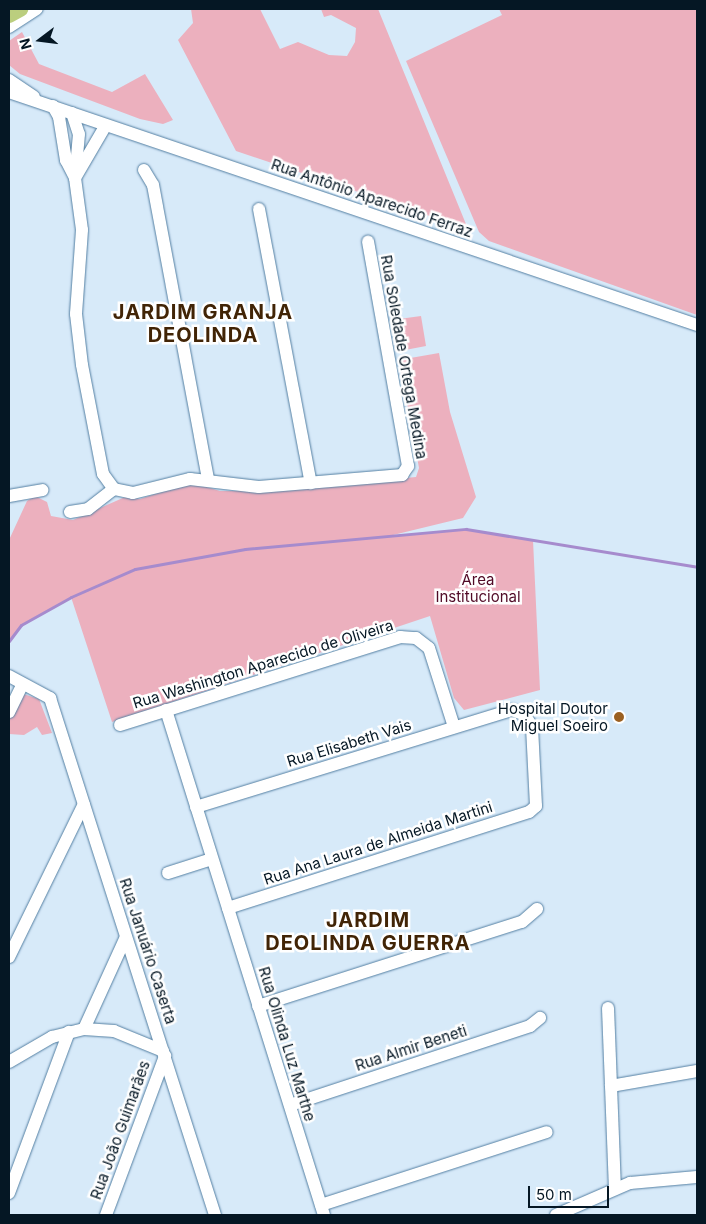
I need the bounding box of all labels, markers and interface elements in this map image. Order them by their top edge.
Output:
north arrow [15,15,65,65]
text: N [15,37,35,51]
street label: Rua Antônio Aparecido Ferraz [269,155,475,241]
street label: Rua Soledade Ortega Medina [377,254,431,460]
district label: JARDIM GRANJA DEOLINDA [111,300,295,347]
park label: Área Institucional [435,570,521,605]
street label: Rua Washington Aparecido de Oliveira [131,616,395,712]
place label: Hospital Doutor Miguel Soeiro [498,699,608,734]
marker: Hospital Doutor Miguel Soeiro [612,710,626,724]
street label: Rua Elisabeth Vais [285,715,413,771]
street label: Rua Ana Laura de Almeida Martini [261,797,495,889]
street label: Rua Januário Caserta [116,876,180,1026]
district label: JARDIM DEOLINDA GUERRA [263,908,473,955]
street label: Rua Olinda Luz Marthe [255,964,319,1124]
street label: Rua Almir Beneti [353,1021,469,1075]
street label: Rua João Guimarães [86,1058,154,1202]
scale bar [531,1176,612,1208]
text: 50 m [536,1185,572,1204]

